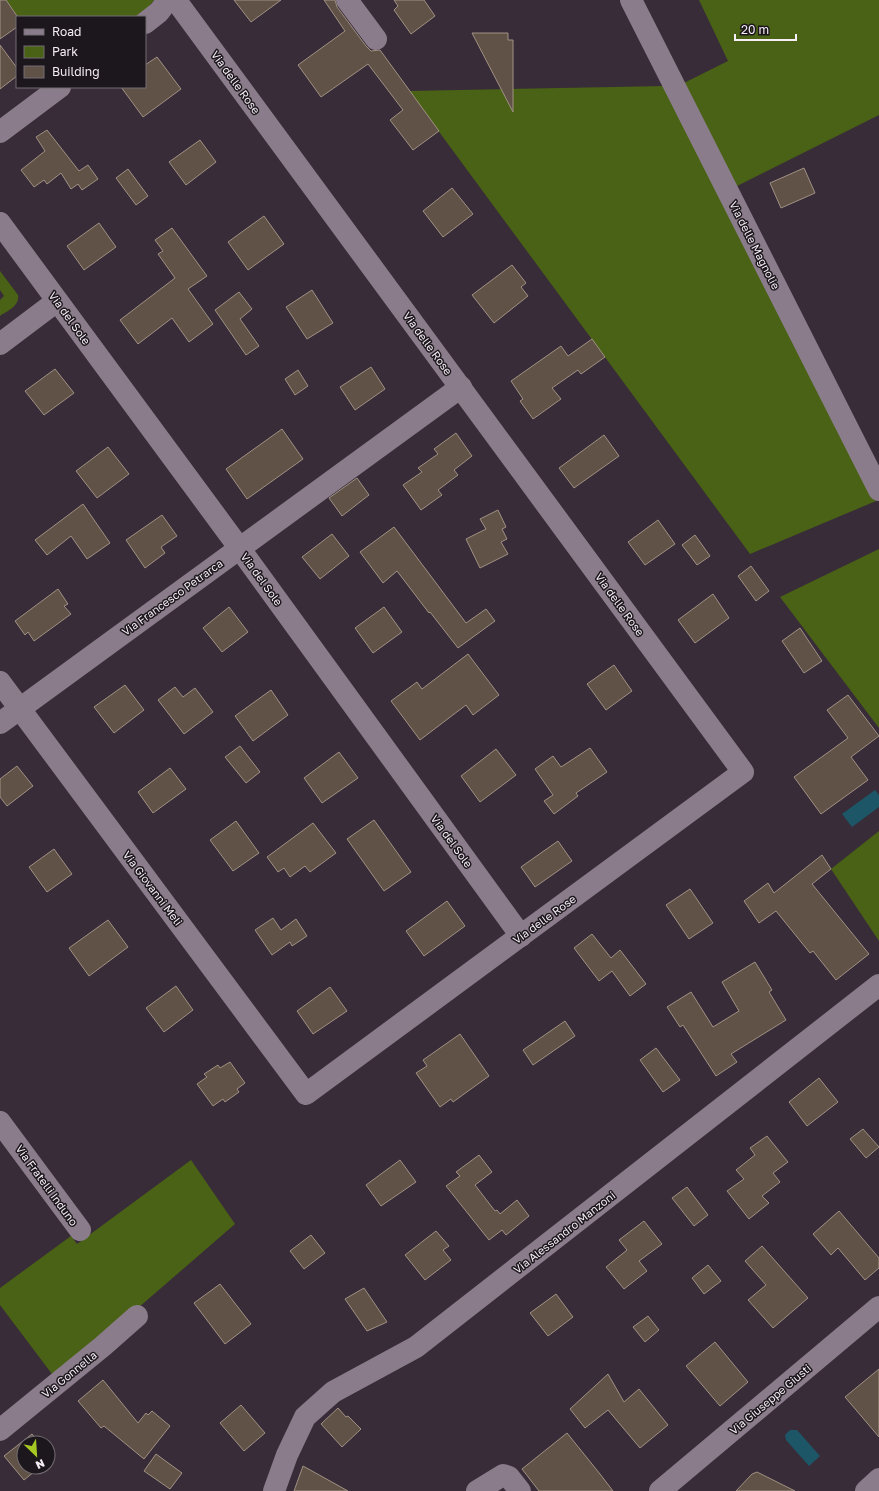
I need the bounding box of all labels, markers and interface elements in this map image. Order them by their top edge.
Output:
legend [16,16,146,88]
scale bar [735,16,796,42]
text: 20 m [741,22,769,37]
text: Road [52,24,81,39]
text: Park [52,44,78,59]
street label: Via delle Rose [209,48,263,116]
text: Building [52,64,100,79]
street label: Via delle Magnolie [727,199,783,291]
street label: Via del Sole [46,289,94,347]
street label: Via delle Rose [401,309,455,377]
street label: Via del Sole [238,550,286,608]
street label: Via Francesco Petrarca [119,556,225,638]
street label: Via delle Rose [593,570,647,638]
street label: Via del Sole [428,812,476,870]
street label: Via Giovanni Meli [121,848,185,928]
street label: Via delle Rose [510,892,578,946]
street label: Via Fratelli Induno [13,1142,81,1228]
street label: Via Alessandro Manzoni [511,1188,617,1276]
street label: Via Gonnella [39,1348,99,1400]
street label: Via Giuseppe Giusti [727,1361,813,1437]
north arrow [16,1435,56,1475]
text: N [34,1457,47,1472]

